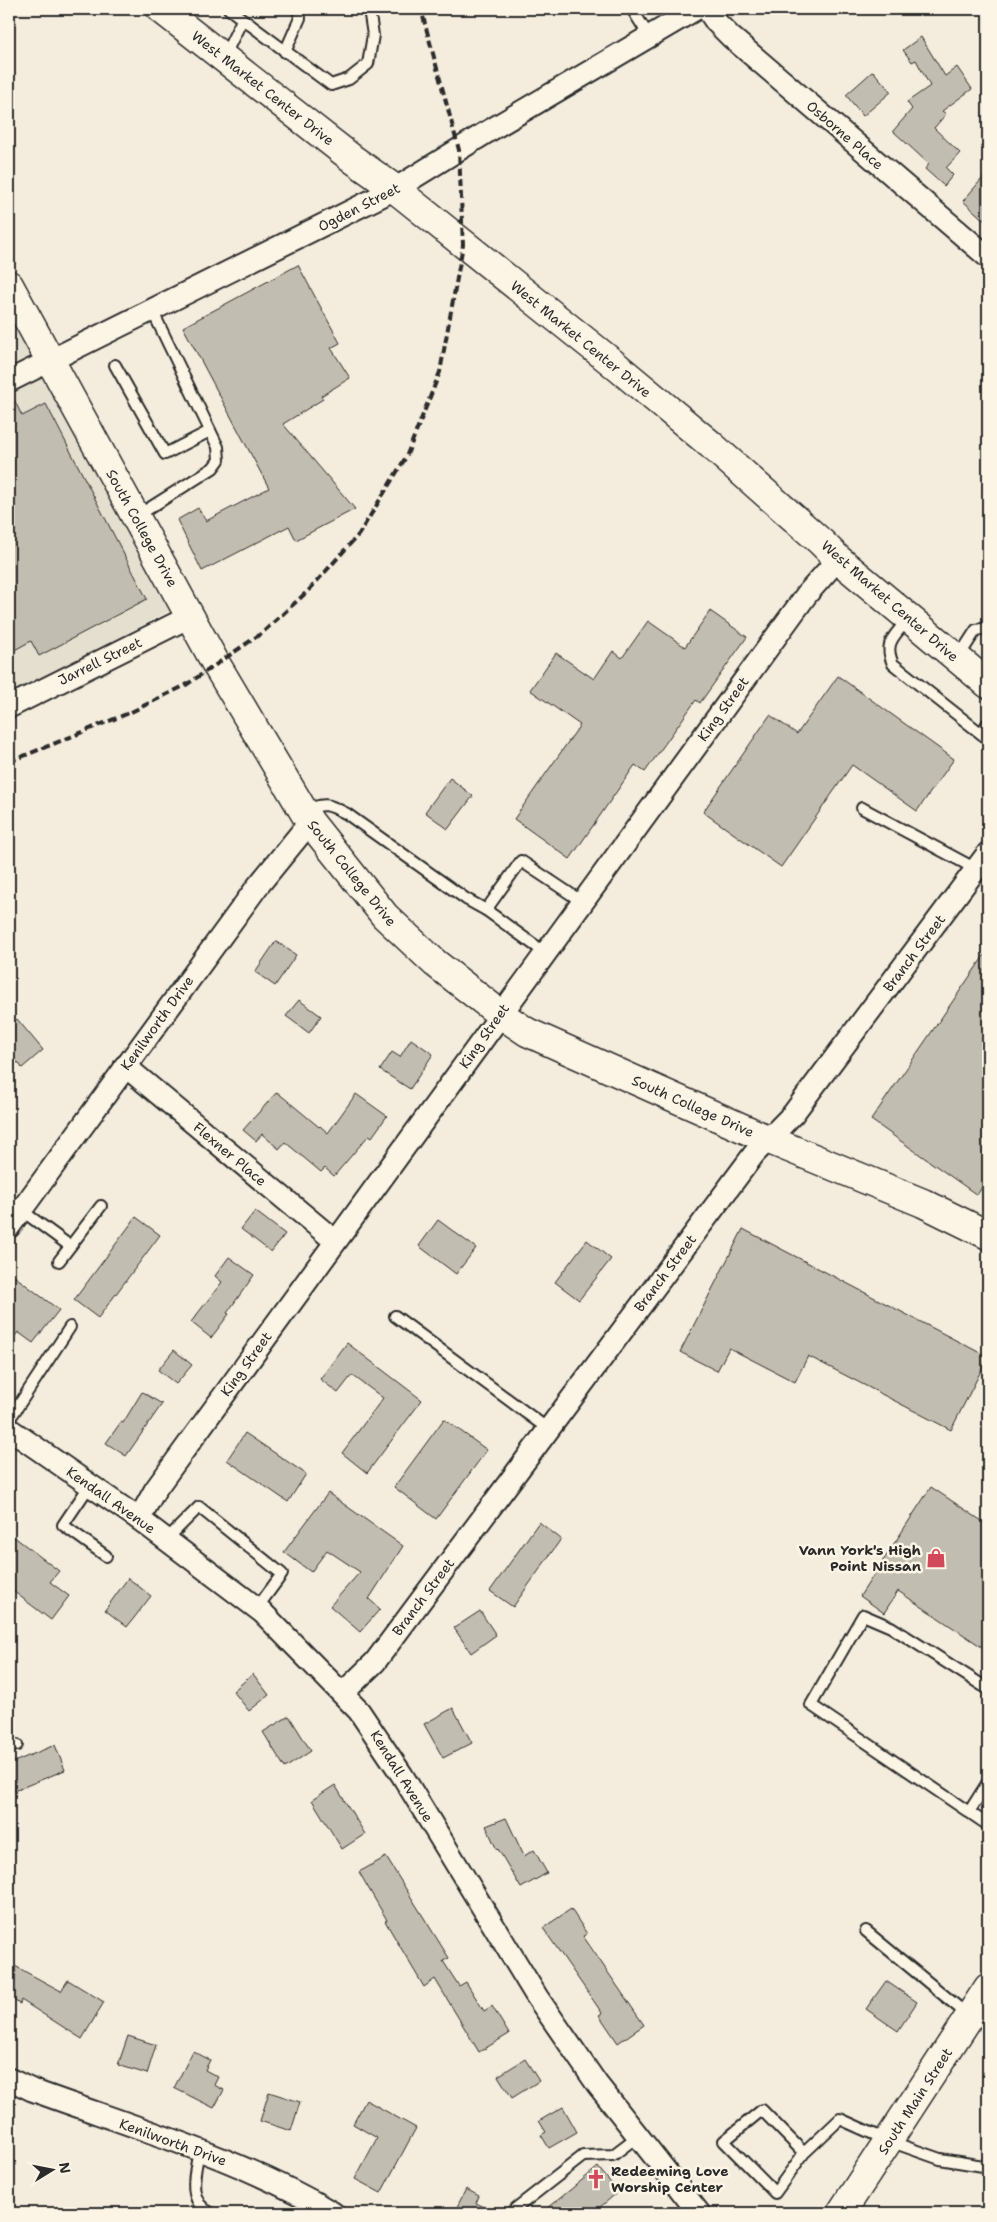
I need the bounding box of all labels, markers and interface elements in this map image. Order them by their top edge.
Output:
street label: West Market Center Drive [188,27,338,149]
street label: Osborne Place [803,97,887,173]
street label: Ogden Street [315,179,403,235]
street label: West Market Center Drive [507,277,655,401]
street label: South College Drive [102,466,182,590]
street label: West Market Center Drive [818,536,962,666]
street label: Jarrell Street [55,633,145,689]
street label: King Street [694,673,752,745]
street label: South College Drive [304,816,401,930]
street label: Branch Street [879,911,949,995]
street label: Kenilworth Drive [117,972,198,1074]
street label: King Street [455,1000,513,1072]
street label: South College Drive [629,1071,757,1141]
street label: Flexner Place [190,1118,270,1190]
street label: Branch Street [630,1231,700,1315]
street label: King Street [217,1328,275,1400]
street label: Kendall Avenue [63,1463,159,1538]
place label: Vann York's High Point Nissan [799,1541,921,1575]
shop icon: Vann York's High Point Nissan [925,1547,947,1569]
street label: Branch Street [388,1555,458,1639]
street label: Kendall Avenue [367,1727,437,1825]
street label: South Main Street [874,2044,956,2158]
street label: Kenilworth Drive [117,2114,229,2170]
north arrow [28,2144,78,2194]
text: N [55,2161,75,2175]
place label: Redeeming Love Worship Center [611,2162,729,2196]
church icon: Redeeming Love Worship Center [585,2168,607,2190]

